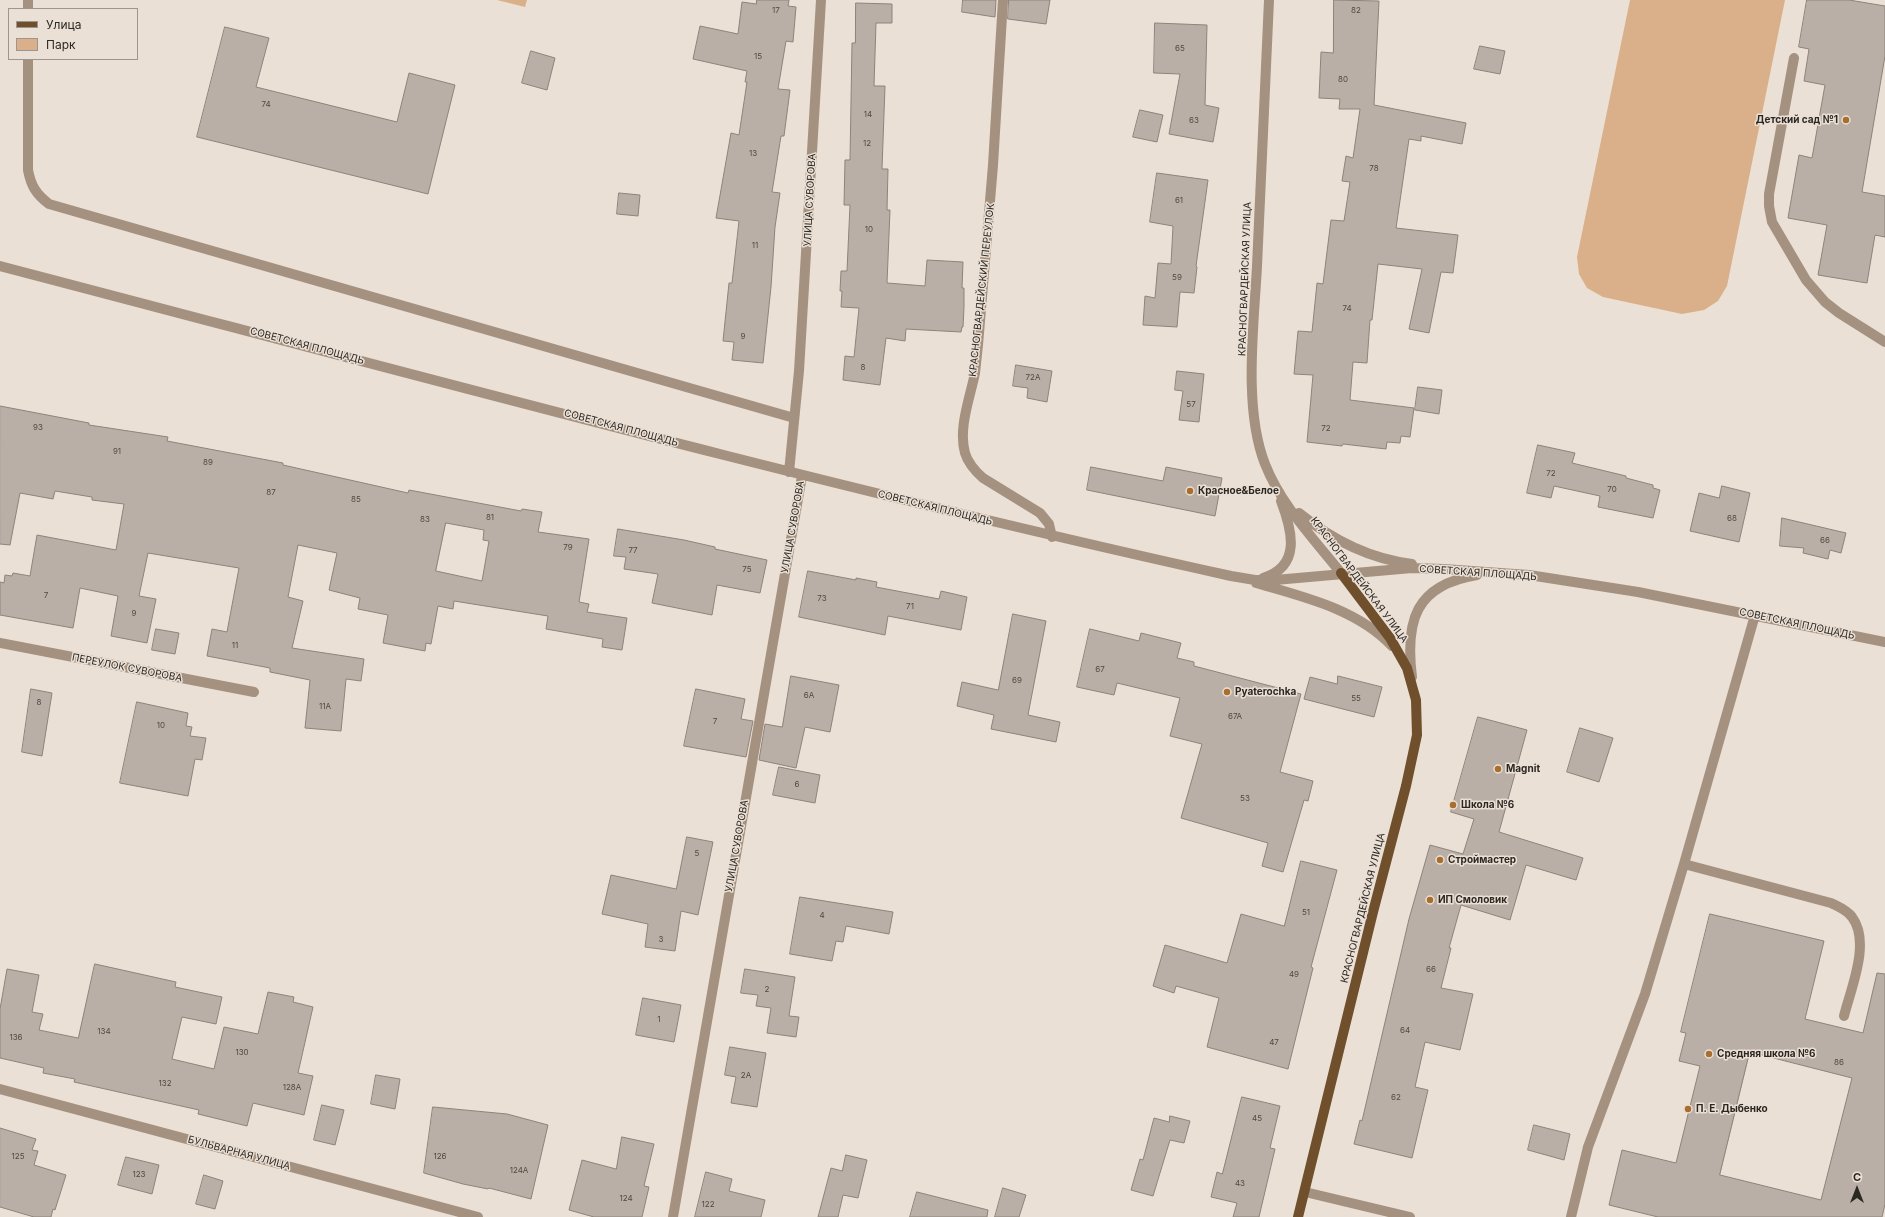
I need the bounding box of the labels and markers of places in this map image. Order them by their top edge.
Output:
place label: Детский сад №1 [1756,114,1838,126]
marker: Детский сад №1 [1841,115,1851,125]
place label: Красное&Белое [1198,485,1279,497]
marker: Красное&Белое [1185,486,1195,496]
place label: Pyaterochka [1235,686,1296,698]
marker: Pyaterochka [1222,687,1232,697]
place label: Magnit [1506,763,1540,775]
marker: Magnit [1493,764,1503,774]
place label: Школа №6 [1461,799,1514,811]
marker: Школа №6 [1448,800,1458,810]
place label: Строймастер [1448,854,1516,866]
marker: Строймастер [1435,855,1445,865]
place label: ИП Смоловик [1438,894,1507,906]
marker: ИП Смоловик [1425,895,1435,905]
place label: Средняя школа №6 [1717,1048,1816,1060]
marker: Средняя школа №6 [1704,1049,1714,1059]
place label: П. Е. Дыбенко [1696,1103,1768,1115]
marker: П. Е. Дыбенко [1683,1104,1693,1114]

